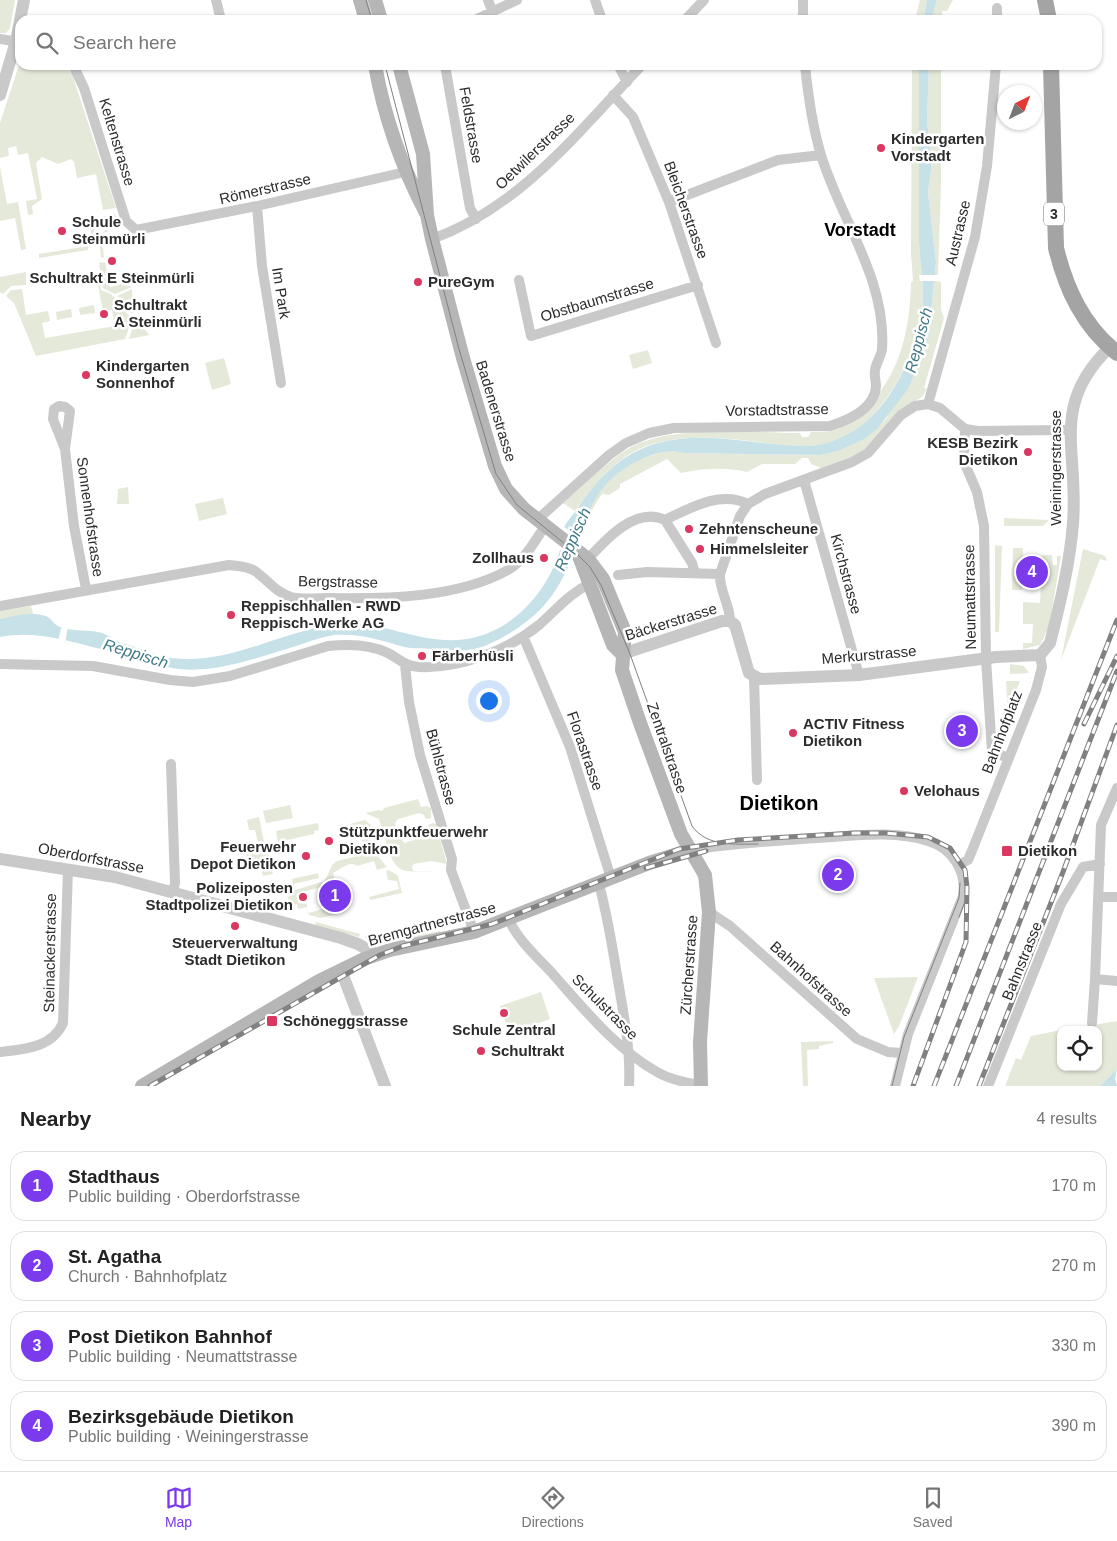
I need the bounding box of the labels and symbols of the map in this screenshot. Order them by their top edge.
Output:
street label: Feldstrasse [456,85,487,165]
north arrow [997,85,1042,130]
street label: Keltenstrasse [96,96,139,188]
street label: Oetwilerstrasse [492,109,578,193]
place label: Kindergarten Vorstadt [891,130,984,164]
marker: Kindergarten Vorstadt [875,142,887,154]
street label: Bleicherstrasse [661,159,712,261]
street label: Römerstrasse [217,170,312,207]
street label: Austrasse [942,198,973,267]
road number: 3 [1044,202,1064,225]
place label: Schule Steinmürli [72,213,145,247]
district label: Vorstadt [824,220,896,240]
marker: Schule Steinmürli [56,225,68,237]
marker: Schultrakt E Steinmürli [106,255,118,267]
street label: Im Park [269,266,294,320]
place label: Schultrakt E Steinmürli [29,269,195,286]
place label: PureGym [428,273,495,290]
street label: Obstbaumstrasse [538,274,656,325]
marker: PureGym [412,276,424,288]
place label: Schultrakt A Steinmürli [114,296,202,330]
water label: Reppisch [902,306,935,375]
marker: Schultrakt A Steinmürli [98,308,110,320]
place label: Kindergarten Sonnenhof [96,357,189,391]
street label: Badenerstrasse [473,358,520,464]
marker: Kindergarten Sonnenhof [80,369,92,381]
street label: Vorstadtstrasse [725,400,829,419]
street label: Weiningerstrasse [1047,410,1064,526]
place label: KESB Bezirk Dietikon [927,434,1019,468]
marker: KESB Bezirk Dietikon [1022,446,1034,458]
street label: Sonnenhofstrasse [74,456,107,578]
water label: Reppisch [551,505,594,573]
place label: Zehntenscheune [699,520,818,537]
marker: Zehntenscheune [683,523,695,535]
street label: Kirchstrasse [828,532,865,616]
place label: Himmelsleiter [710,540,809,557]
marker: Himmelsleiter [694,543,706,555]
street label: Neumattstrasse [960,544,979,650]
place label: Zollhaus [472,549,534,566]
marker: Zollhaus [538,552,550,564]
pin: 4 [1016,553,1048,591]
street label: Bergstrasse [298,572,378,591]
place label: Reppischhallen - RWD Reppisch-Werke AG [241,597,401,631]
street label: Bäckerstrasse [623,599,719,644]
marker: Reppischhallen - RWD Reppisch-Werke AG [225,609,237,621]
water label: Reppisch [101,636,170,671]
street label: Merkurstrasse [821,642,917,667]
place label: Färberhüsli [432,647,514,664]
marker: Färberhüsli [416,650,428,662]
your location [476,688,502,714]
street label: Bahnhofplatz [978,688,1025,776]
street label: Zentralstrasse [644,700,691,796]
street label: Florastrasse [564,709,607,793]
pin: 3 [946,712,978,750]
place label: ACTIV Fitness Dietikon [803,715,905,749]
street label: Bühlstrasse [423,727,460,807]
marker: ACTIV Fitness Dietikon [787,727,799,739]
place label: Velohaus [914,782,980,799]
marker: Velohaus [898,785,910,797]
district label: Dietikon [740,792,818,814]
place label: Stützpunktfeuerwehr Dietikon [339,823,488,857]
marker: Stützpunktfeuerwehr Dietikon [323,835,335,847]
place label: Feuerwehr Depot Dietikon [190,838,296,872]
street label: Oberdorfstrasse [37,839,146,876]
place label: Dietikon [1018,842,1077,859]
marker: Dietikon [1000,844,1014,858]
marker: Feuerwehr Depot Dietikon [300,850,312,862]
pin: 2 [822,856,854,894]
pin: 1 [319,877,351,915]
place label: Polizeiposten Stadtpolizei Dietikon [145,879,293,913]
marker: Polizeiposten Stadtpolizei Dietikon [297,891,309,903]
street label: Steinackerstrasse [40,893,59,1013]
street label: Bremgartnerstrasse [366,898,498,949]
street label: Zürcherstrasse [677,914,700,1015]
street label: Bahnstrasse [998,919,1045,1003]
marker: Steuerverwaltung Stadt Dietikon [229,920,241,932]
place label: Steuerverwaltung Stadt Dietikon [172,934,298,968]
street label: Bahnhofstrasse [767,937,856,1020]
street label: Schulstrasse [569,970,642,1043]
marker: Schule Zentral [498,1007,510,1019]
place label: Schöneggstrasse [283,1012,408,1029]
marker: Schöneggstrasse [265,1014,279,1028]
place label: Schule Zentral [452,1021,556,1038]
place label: Schultrakt [491,1042,564,1059]
marker: Schultrakt [475,1045,487,1057]

